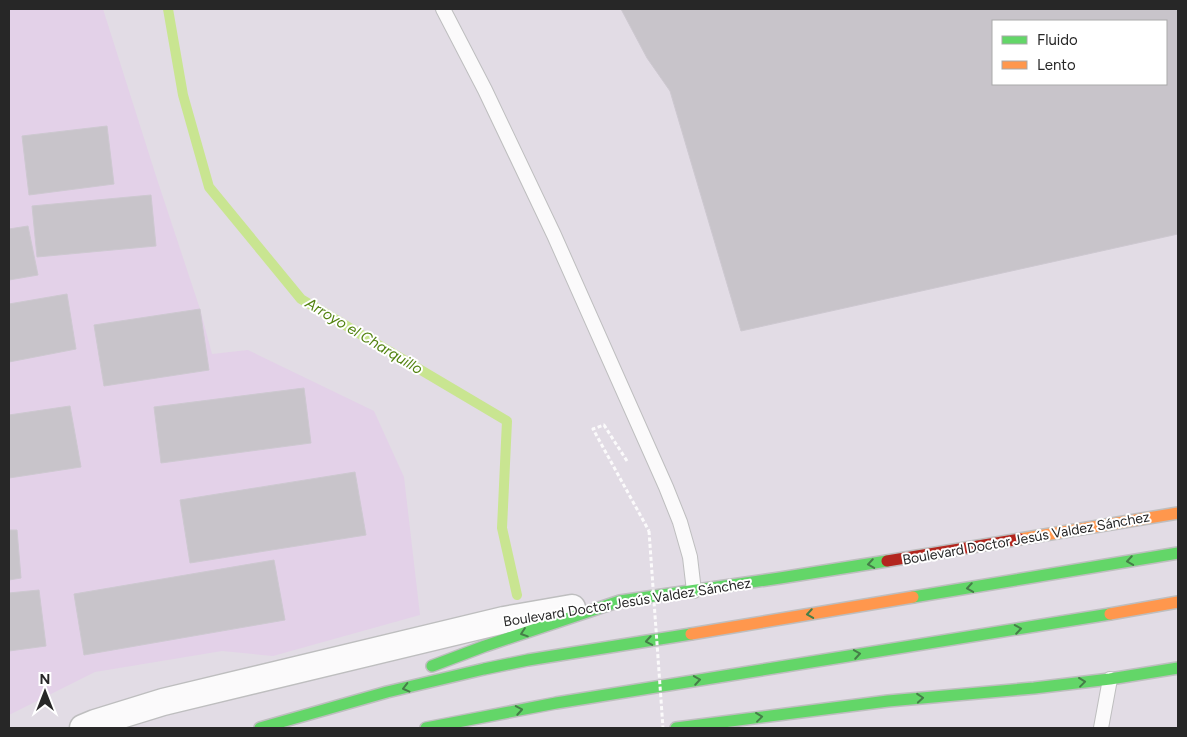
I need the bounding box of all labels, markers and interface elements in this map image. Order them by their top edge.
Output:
legend [992,20,1167,85]
text: Fluido [1037,31,1078,49]
text: Lento [1037,56,1076,74]
water label: Arroyo el Charquillo [301,293,426,378]
street label: Boulevard Doctor Jesús Valdez Sánchez [901,508,1151,569]
one-way arrow [1126,555,1134,566]
one-way arrow [867,558,875,569]
street label: Boulevard Doctor Jesús Valdez Sánchez [502,574,752,630]
one-way arrow [966,582,974,592]
one-way arrow [805,609,814,619]
one-way arrow [1013,625,1022,635]
one-way arrow [521,628,529,638]
one-way arrow [645,636,654,646]
one-way arrow [853,649,861,660]
north arrow [20,667,70,717]
text: N [40,671,50,688]
one-way arrow [692,675,701,685]
one-way arrow [1078,677,1086,688]
one-way arrow [402,682,410,692]
one-way arrow [916,692,924,703]
one-way arrow [515,705,524,715]
one-way arrow [755,712,763,723]

